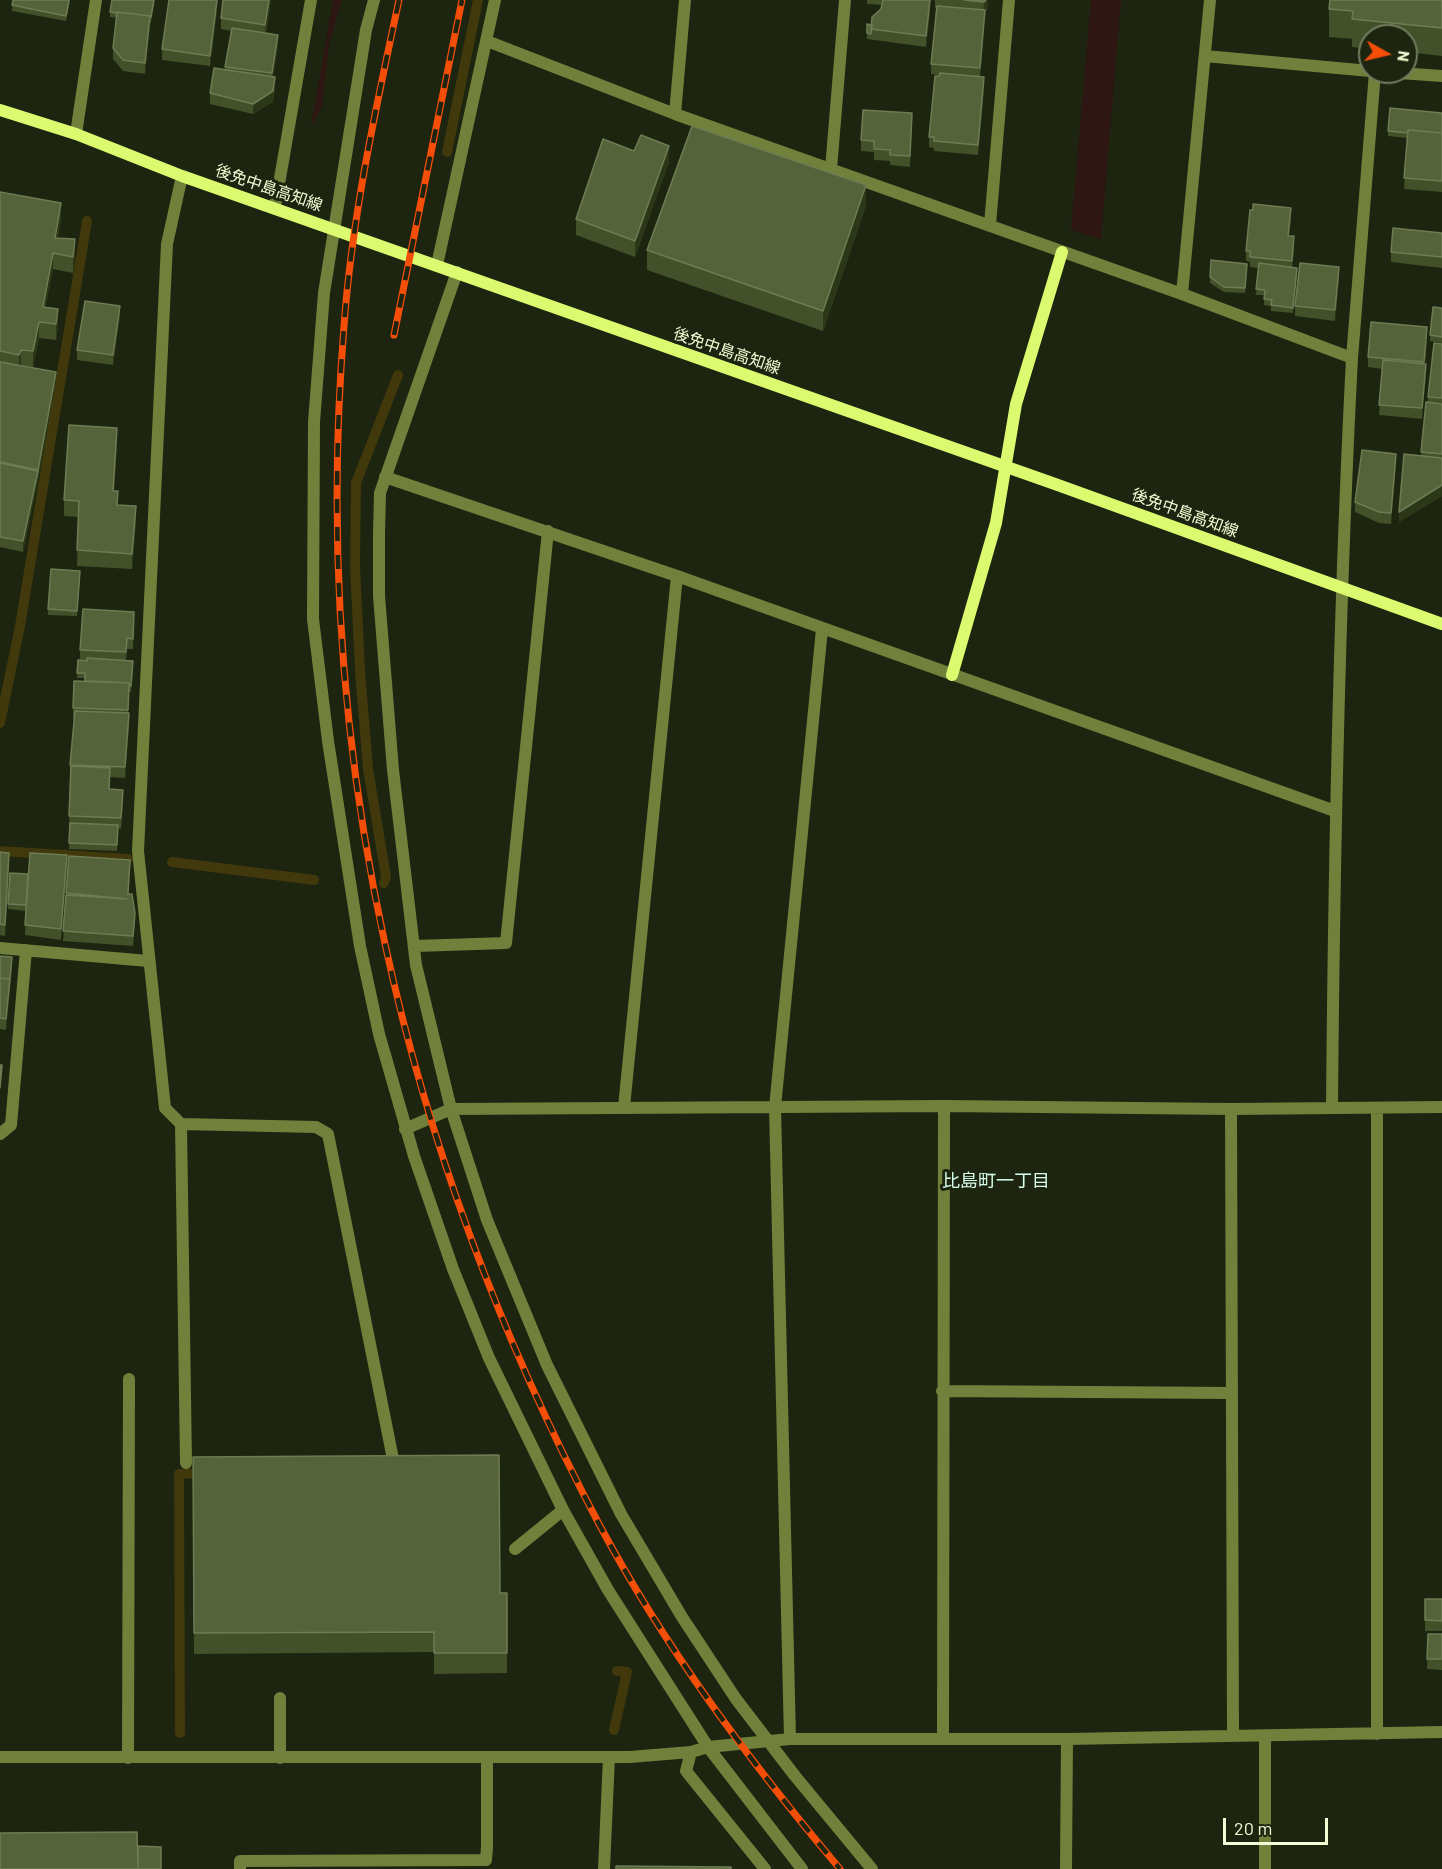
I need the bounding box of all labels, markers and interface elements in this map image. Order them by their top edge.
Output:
north arrow [1358,24,1418,84]
text: N [1394,50,1414,63]
street label: 後免中島高知線 [213,161,325,215]
street label: 後免中島高知線 [671,324,783,378]
street label: 後免中島高知線 [1129,485,1241,541]
district label: 比島町一丁目 [942,1170,1050,1192]
scale bar [1226,1806,1331,1844]
text: 20 m [1234,1817,1272,1839]

